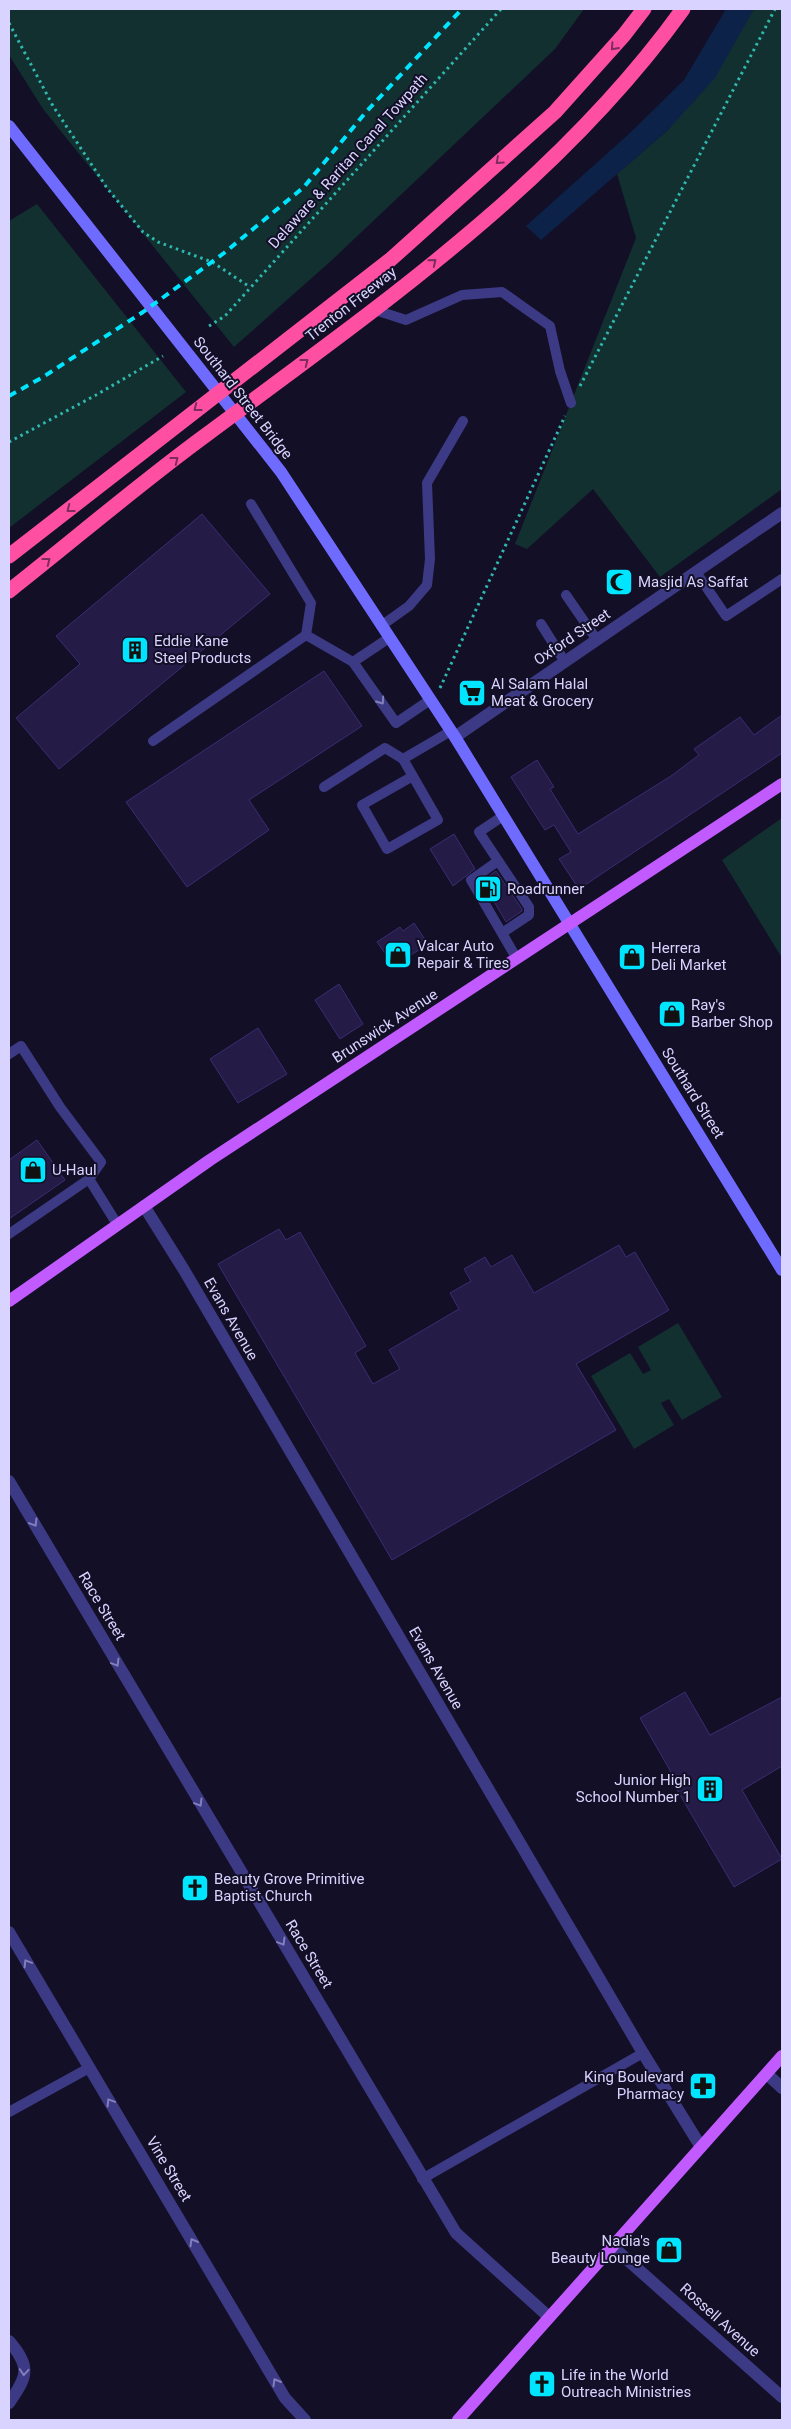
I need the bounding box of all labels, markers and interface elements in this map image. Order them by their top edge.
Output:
one-way arrow [611,41,620,50]
street label: Delaware & Raritan Canal Towpath [265,70,431,252]
one-way arrow [496,156,505,165]
one-way arrow [427,259,436,268]
street label: Trenton Freeway [302,263,400,345]
street label: Southard Street Bridge [190,333,296,463]
one-way arrow [299,359,308,368]
one-way arrow [194,402,203,411]
one-way arrow [169,458,178,466]
one-way arrow [67,503,76,511]
one-way arrow [41,558,50,566]
mosque icon: Masjid As Saffat [604,567,634,597]
place label: Masjid As Saffat [638,573,748,591]
street label: Oxford Street [530,605,614,669]
place label: Eddie Kane Steel Products [154,632,251,667]
building icon: Eddie Kane Steel Products [120,635,150,665]
place label: Al Salam Halal Meat & Grocery [491,675,594,710]
supermarket icon: Al Salam Halal Meat & Grocery [457,678,487,708]
one-way arrow [375,696,384,705]
fuel station icon: Roadrunner [473,874,503,904]
place label: Roadrunner [507,880,584,898]
place label: Valcar Auto Repair & Tires [417,937,509,972]
place label: Herrera Deli Market [651,939,727,974]
shop icon: Valcar Auto Repair & Tires [383,940,413,970]
shop icon: Herrera Deli Market [617,942,647,972]
street label: Brunswick Avenue [329,985,441,1067]
place label: Ray's Barber Shop [691,996,773,1031]
shop icon: Ray's Barber Shop [657,999,687,1029]
street label: Southard Street [658,1044,728,1142]
shop icon: U-Haul [18,1155,48,1185]
place label: U-Haul [52,1161,97,1179]
street label: Evans Avenue [200,1274,262,1364]
one-way arrow [27,1517,37,1526]
street label: Race Street [75,1569,129,1643]
street label: Evans Avenue [405,1623,467,1713]
one-way arrow [110,1657,120,1666]
place label: Junior High School Number 1 [576,1771,691,1806]
building icon: Junior High School Number 1 [695,1774,725,1804]
one-way arrow [193,1797,203,1806]
place label: Beauty Grove Primitive Baptist Church [214,1870,365,1905]
church icon: Beauty Grove Primitive Baptist Church [180,1873,210,1903]
street label: Race Street [282,1917,336,1991]
one-way arrow [276,1937,286,1946]
one-way arrow [23,1959,33,1968]
place label: King Boulevard Pharmacy [584,2068,684,2103]
pharmacy icon: King Boulevard Pharmacy [688,2071,718,2101]
one-way arrow [106,2099,116,2108]
street label: Vine Street [143,2133,195,2205]
place label: Nadia's Beauty Lounge [551,2232,650,2267]
shop icon: Nadia's Beauty Lounge [654,2235,684,2265]
one-way arrow [190,2238,200,2247]
street label: Rossell Avenue [676,2279,764,2361]
place label: Life in the World Outreach Ministries [561,2366,691,2401]
one-way arrow [18,2368,29,2376]
church icon: Life in the World Outreach Ministries [527,2369,557,2399]
one-way arrow [272,2378,282,2387]

